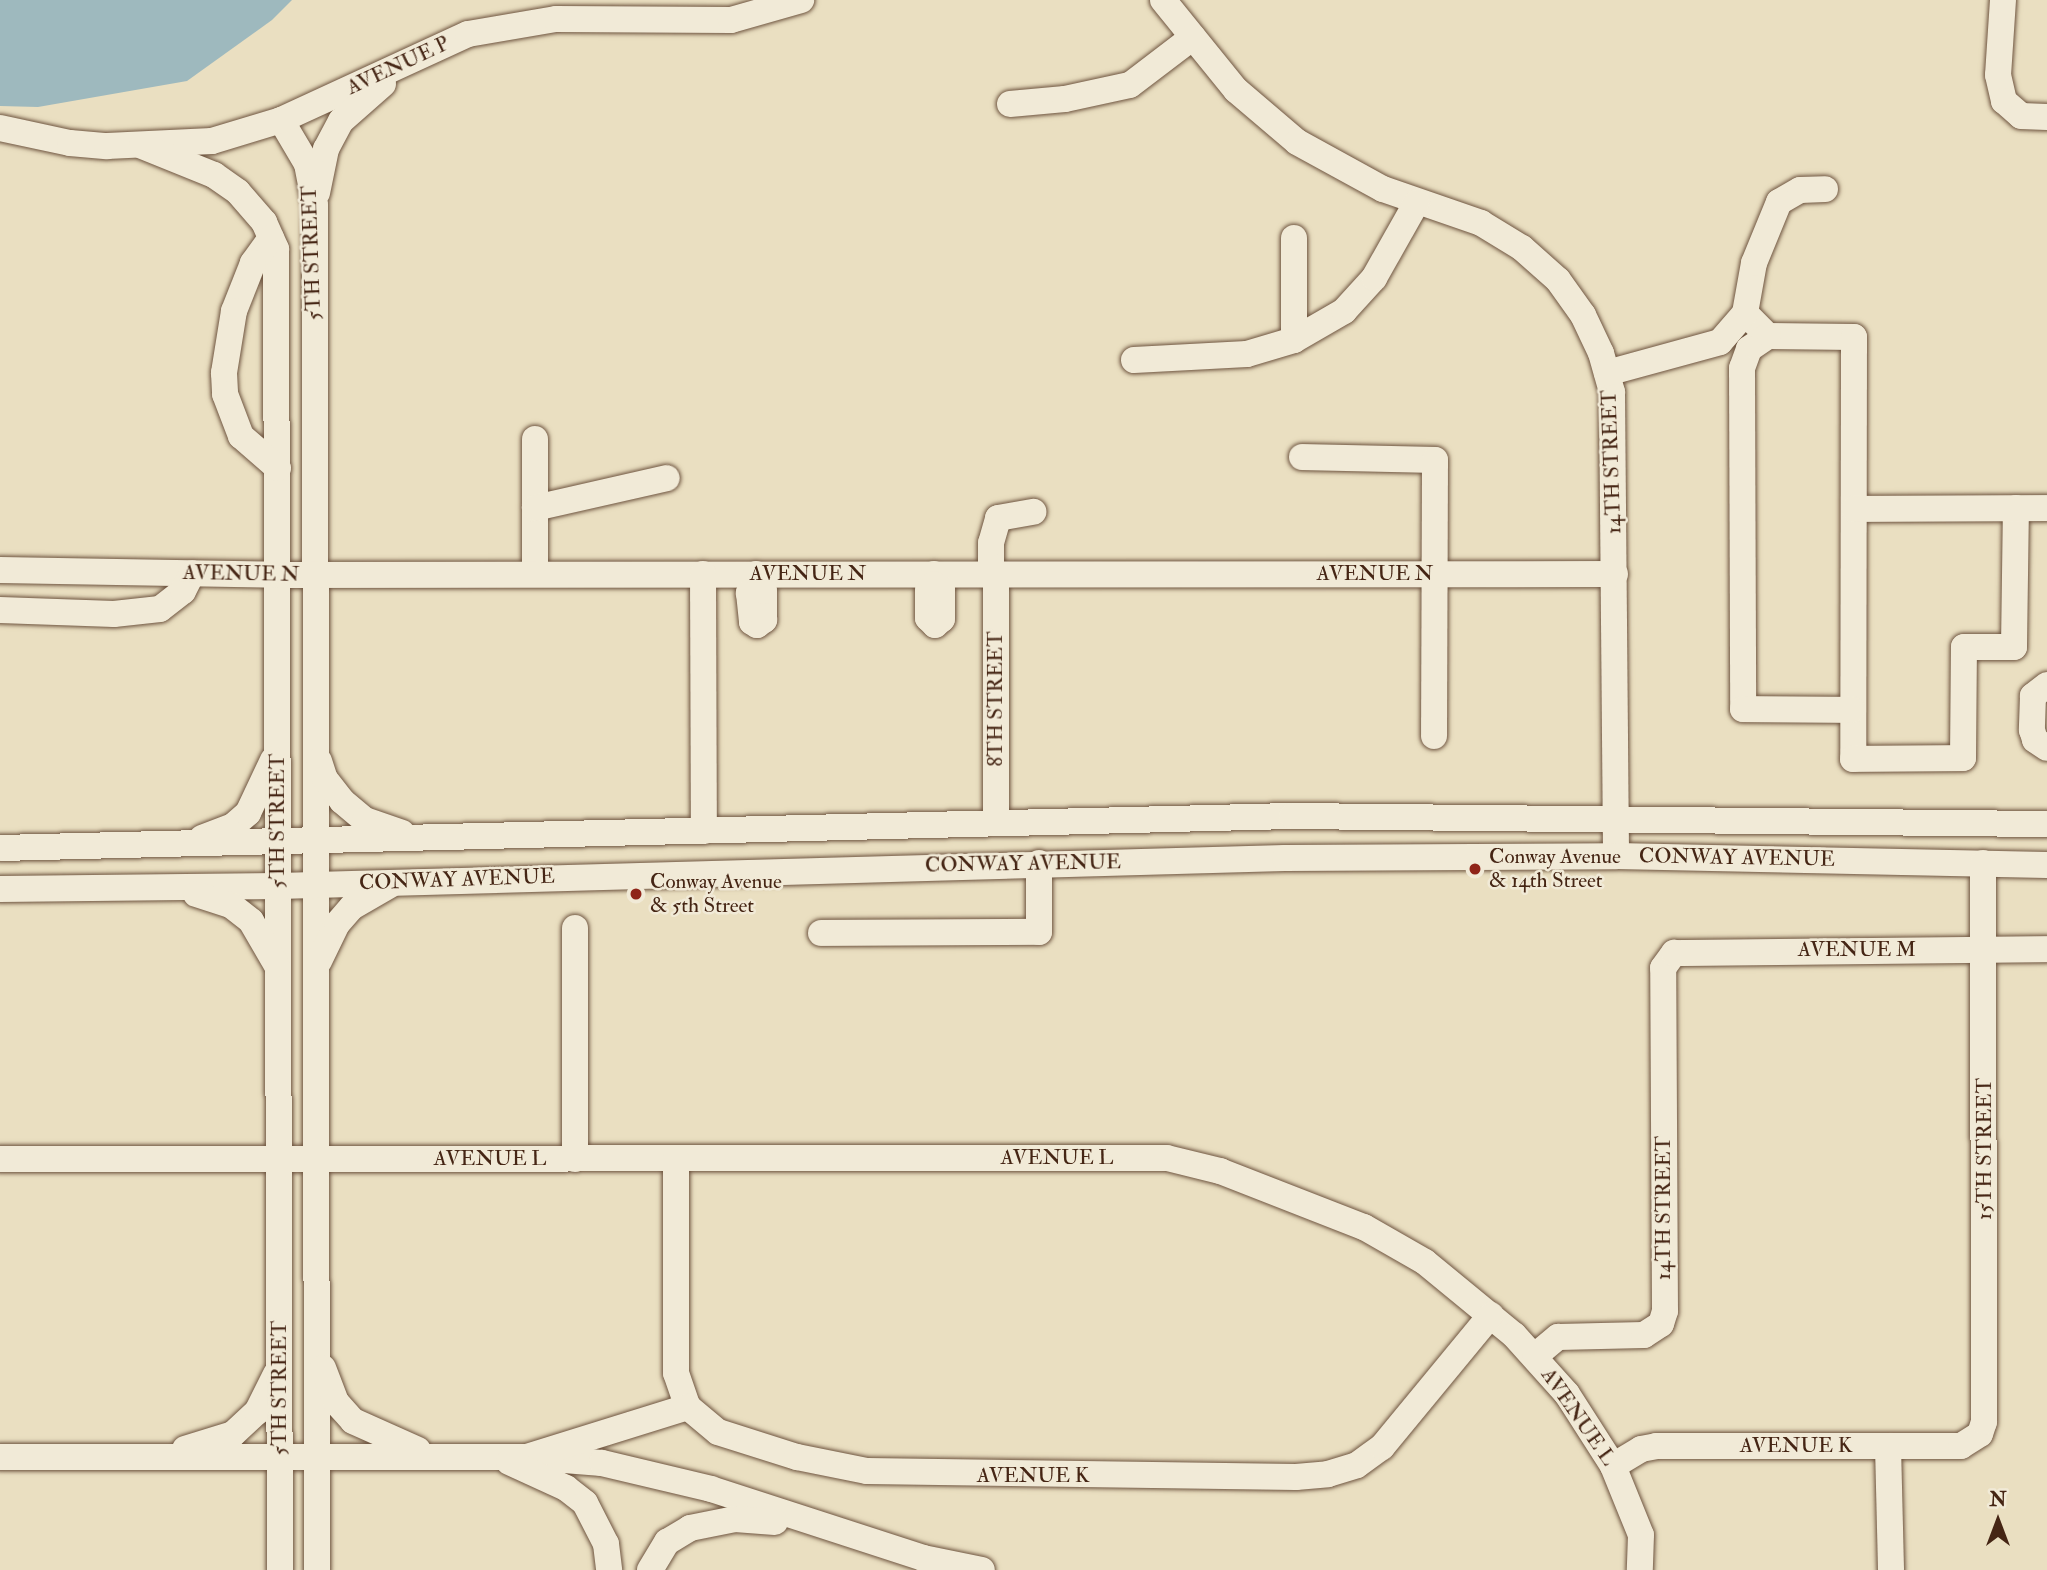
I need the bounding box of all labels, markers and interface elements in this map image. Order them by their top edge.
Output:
street label: AVENUE P [343,31,453,101]
street label: 5TH STREET [297,185,327,321]
street label: 14TH STREET [1597,390,1627,534]
street label: AVENUE N [182,560,300,588]
street label: AVENUE N [750,561,866,587]
street label: AVENUE N [1317,561,1433,587]
street label: 8TH STREET [983,631,1009,767]
street label: 5TH STREET [265,754,291,888]
place label: Conway Avenue & 14th Street [1489,844,1621,894]
street label: CONWAY AVENUE [1639,844,1835,872]
street label: CONWAY AVENUE [925,850,1121,878]
marker: Conway Avenue & 14th Street [1467,861,1483,877]
street label: CONWAY AVENUE [359,864,555,896]
place label: Conway Avenue & 5th Street [650,869,782,919]
marker: Conway Avenue & 5th Street [628,886,644,902]
street label: AVENUE M [1798,937,1916,963]
street label: 15TH STREET [1972,1078,1998,1220]
street label: 14TH STREET [1651,1136,1677,1280]
street label: AVENUE L [1000,1145,1114,1171]
street label: AVENUE L [433,1146,547,1172]
street label: 5TH STREET [267,1321,293,1455]
street label: AVENUE L [1535,1363,1621,1471]
street label: AVENUE K [1740,1433,1852,1459]
street label: AVENUE K [977,1463,1089,1489]
north arrow [1963,1486,2033,1556]
text: N [1989,1488,2007,1512]

